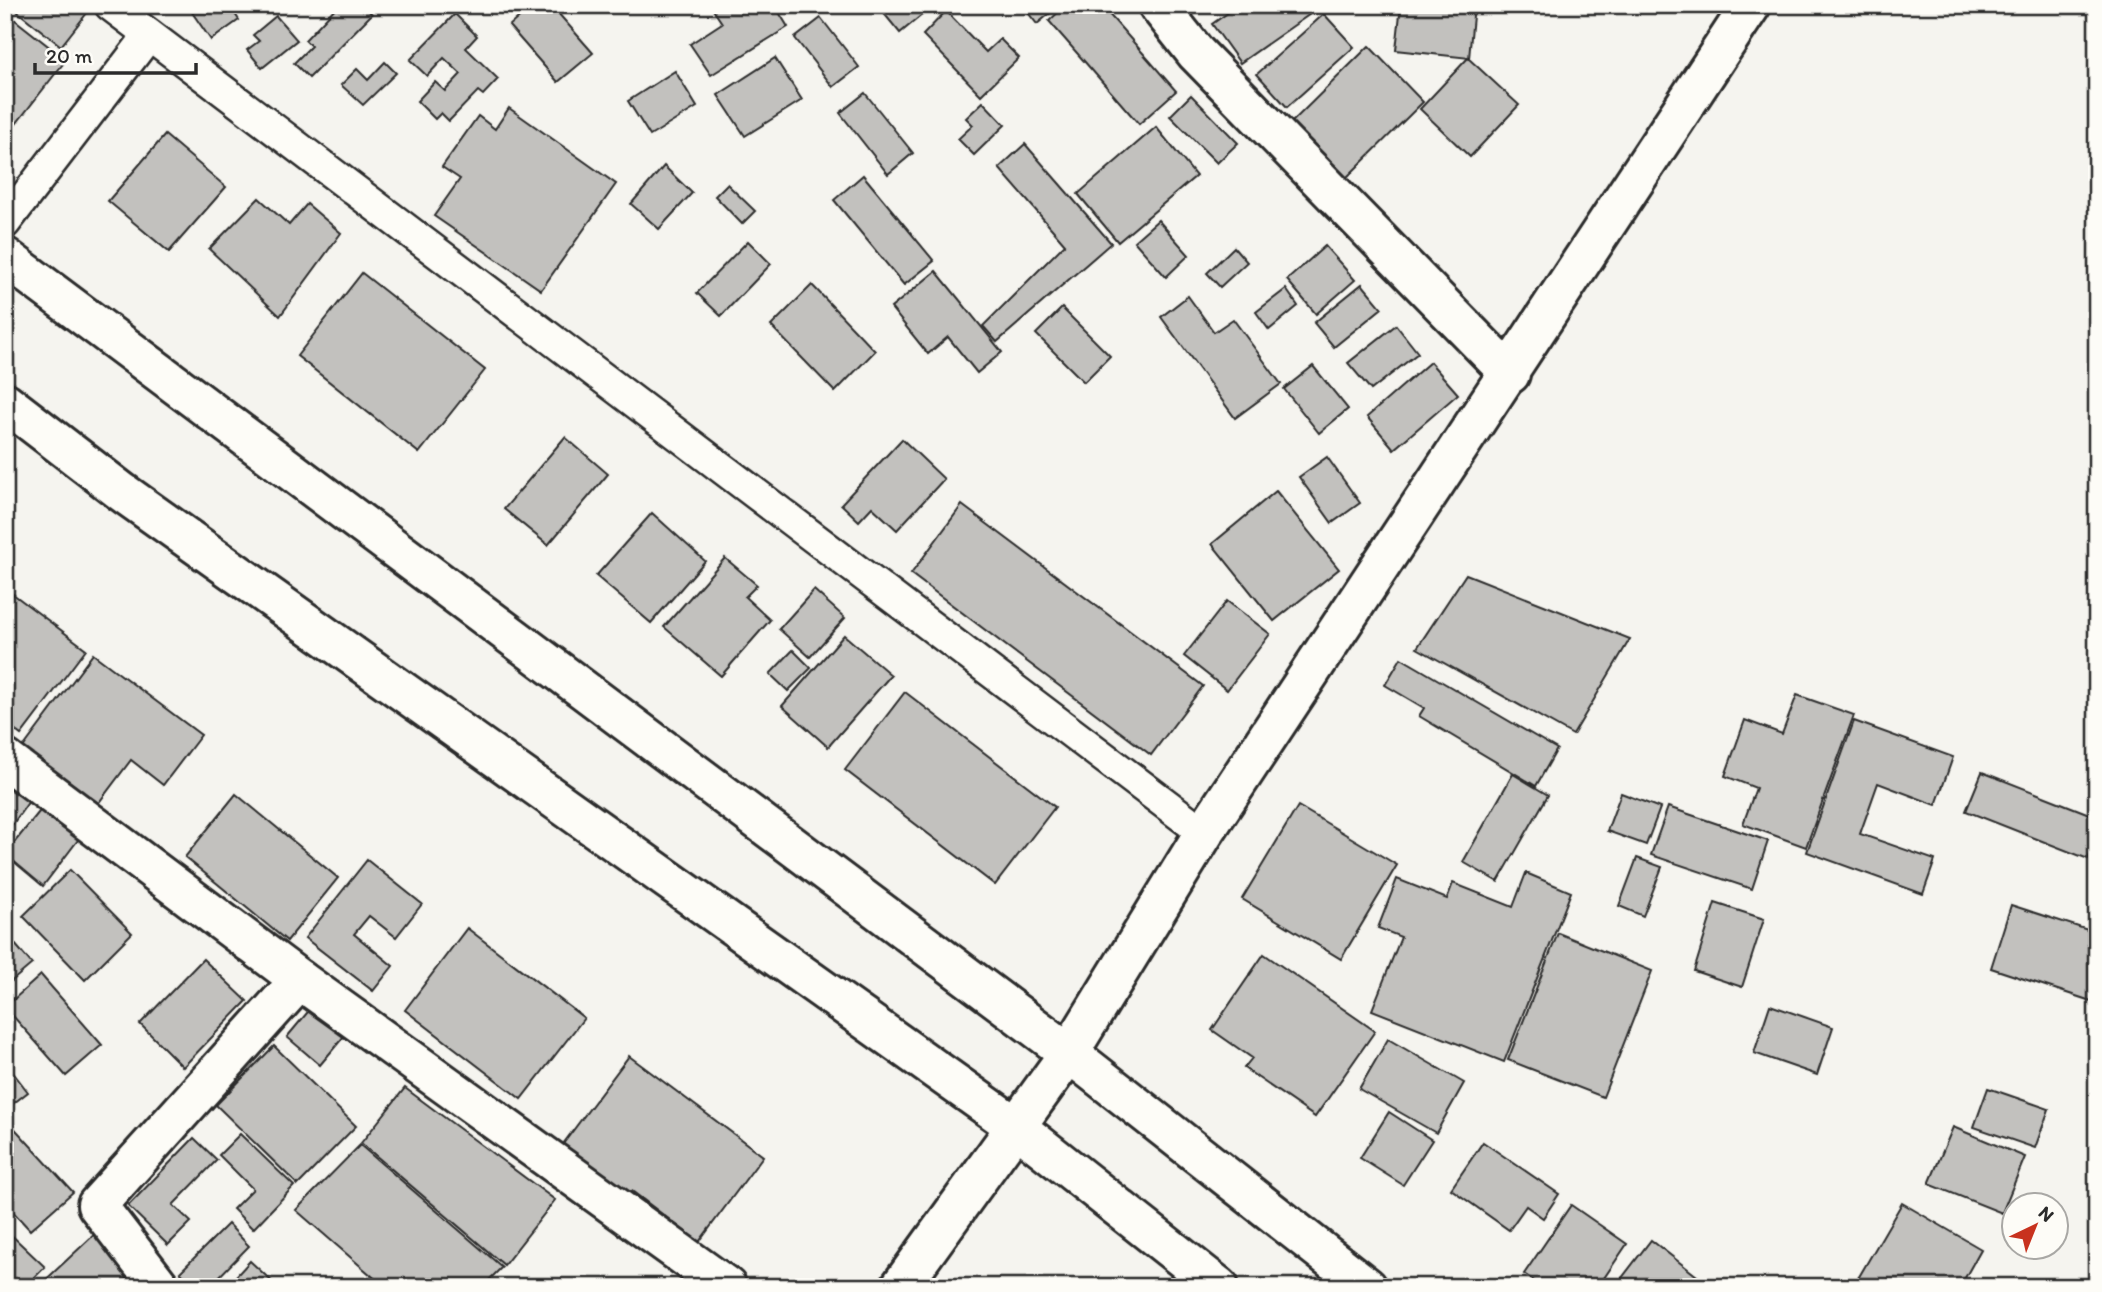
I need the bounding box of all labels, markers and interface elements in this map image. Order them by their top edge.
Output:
scale bar [35,32,196,76]
text: 20 m [46,43,93,68]
north arrow [2000,1190,2070,1260]
text: N [2034,1201,2059,1227]

